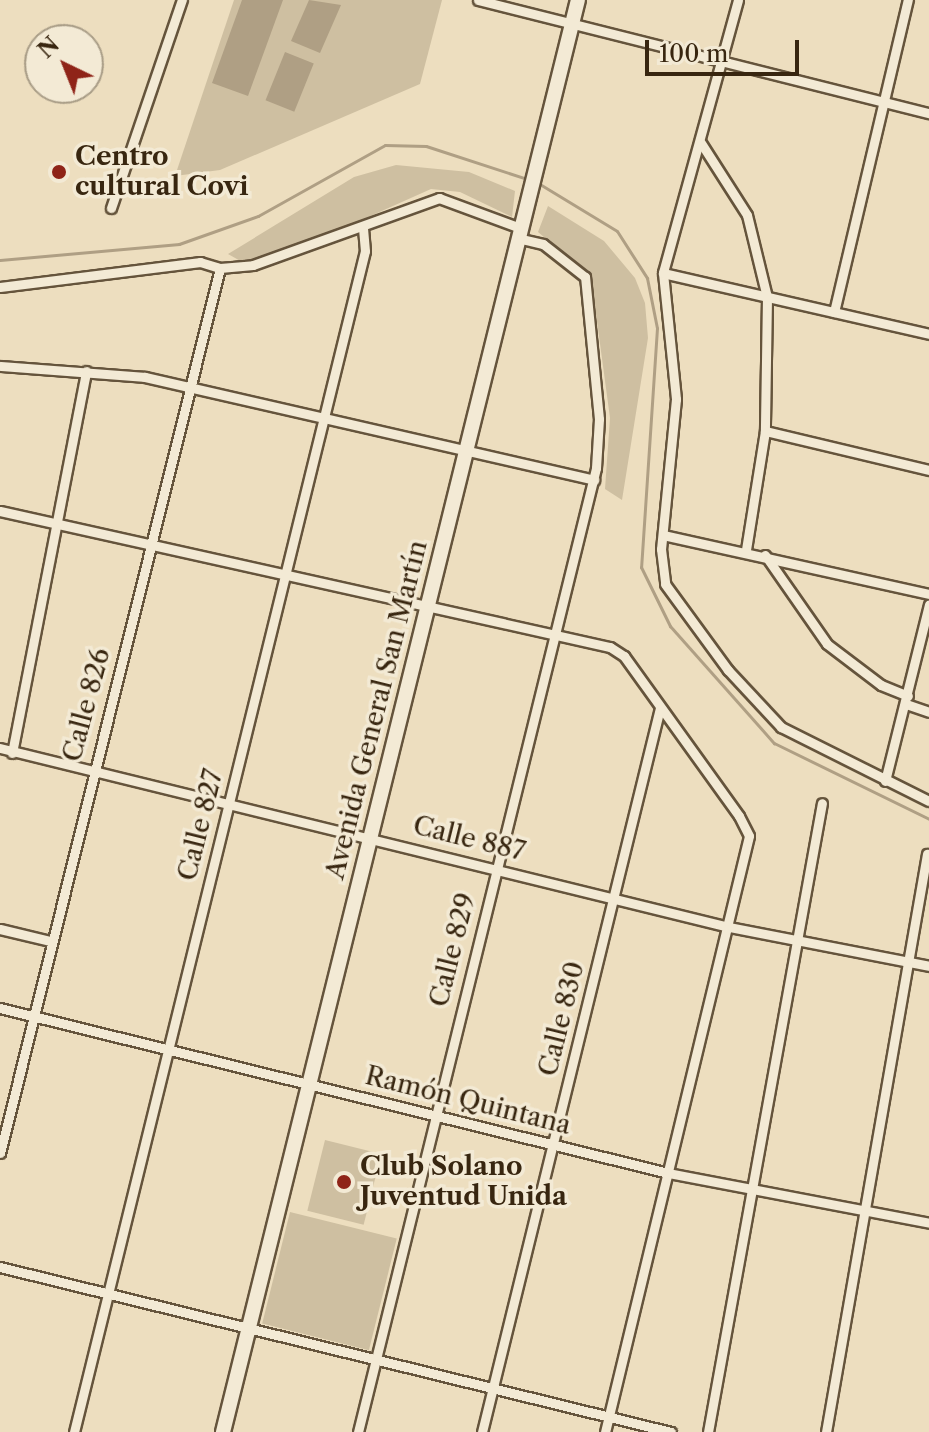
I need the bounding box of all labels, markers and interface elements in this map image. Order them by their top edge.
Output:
north arrow [24,24,104,104]
scale bar [649,24,803,74]
text: N [32,31,65,64]
text: 100 m [659,39,728,68]
place label: Centro cultural Covi [75,141,249,202]
marker: Centro cultural Covi [50,163,68,181]
street label: Avenida General San Martín [320,537,434,883]
street label: Calle 826 [57,645,117,765]
street label: Calle 827 [172,766,230,884]
street label: Calle 887 [410,810,528,868]
street label: Calle 829 [424,890,482,1010]
street label: Calle 830 [533,959,591,1079]
street label: Ramón Quintana [362,1060,574,1142]
place label: Club Solano Juventud Unida [360,1151,567,1212]
marker: Club Solano Juventud Unida [335,1173,353,1191]

